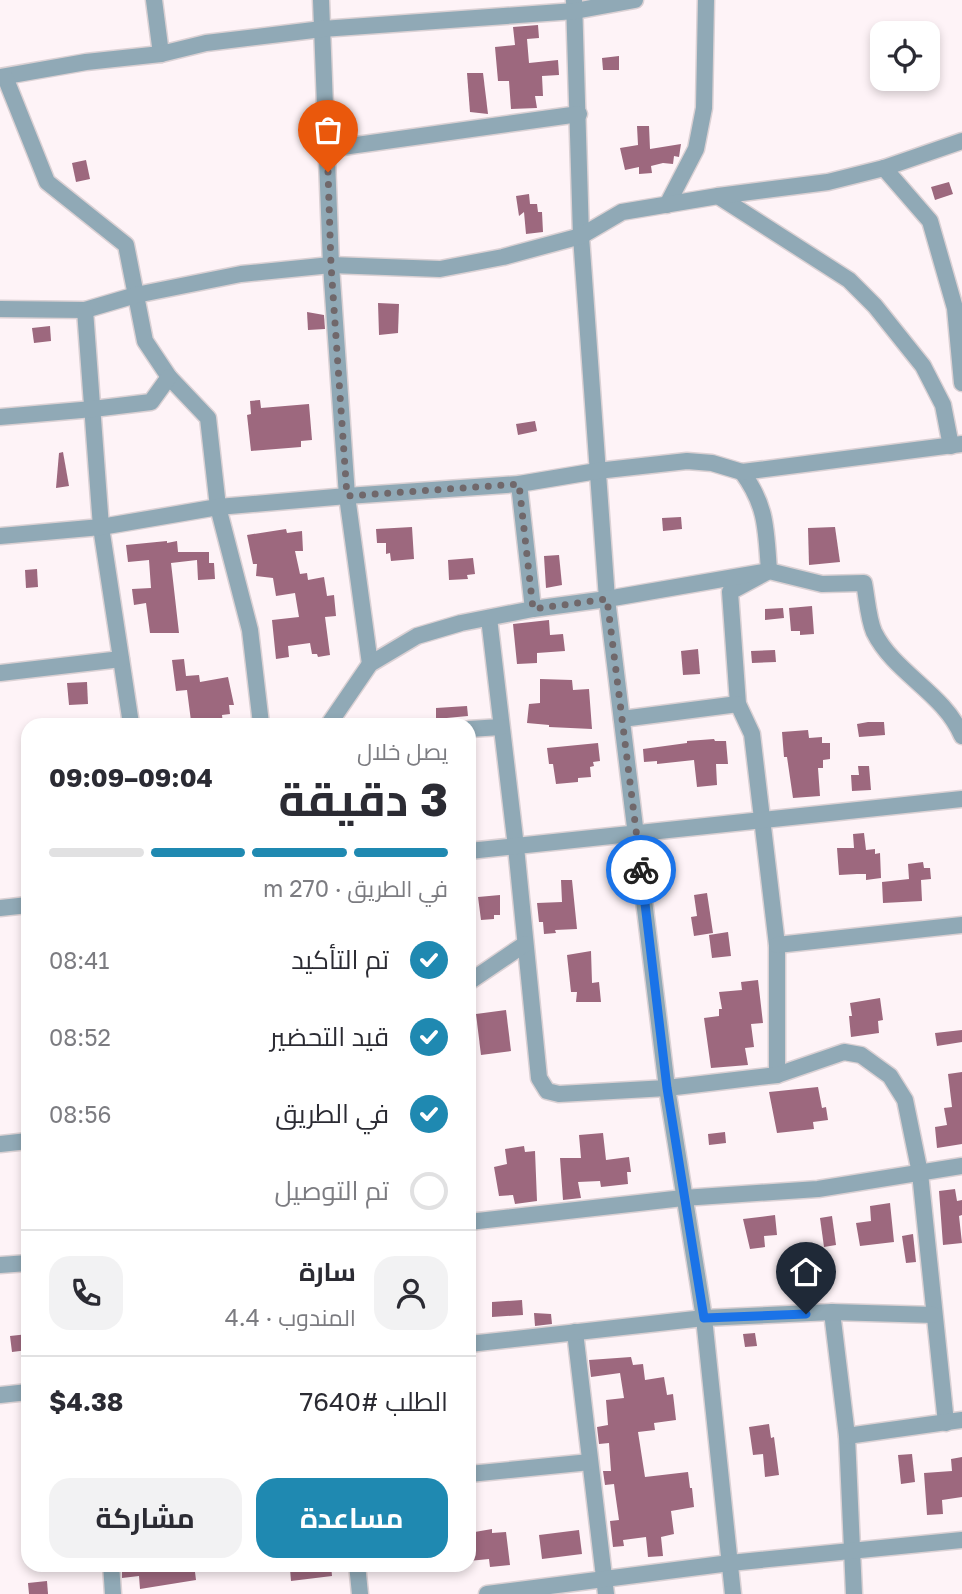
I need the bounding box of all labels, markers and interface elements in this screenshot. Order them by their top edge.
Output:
map controls [870,21,940,91]
button: locate [870,21,940,91]
pin [298,100,358,172]
icon: bag [309,111,347,149]
text: يصل خلال [357,737,448,765]
text: 09:04–09:09 [49,762,213,793]
text: 3 دقيقة [278,771,448,826]
courier [606,835,676,905]
icon: bike [622,851,660,889]
text: في الطريق · 270 m [263,874,448,902]
icon: check [410,941,448,979]
text: تم التأكيد [291,944,389,975]
text: 08:41 [49,946,109,974]
icon: check [410,1018,448,1056]
text: قيد التحضير [270,1021,389,1052]
text: 08:52 [49,1023,111,1051]
icon: check [410,1095,448,1133]
text: في الطريق [275,1098,389,1129]
text: 08:56 [49,1100,111,1128]
text: تم التوصيل [274,1175,389,1206]
pin [776,1242,836,1314]
icon: home [787,1253,825,1291]
button: phone [49,1256,123,1330]
text: سارة [299,1256,356,1287]
button: person [374,1256,448,1330]
text: المندوب · 4.4 [225,1303,356,1331]
text: $4.38 [49,1386,124,1417]
text: الطلب #7640 [299,1386,448,1417]
button: مشاركة [49,1478,242,1558]
button: مساعدة [256,1478,448,1558]

